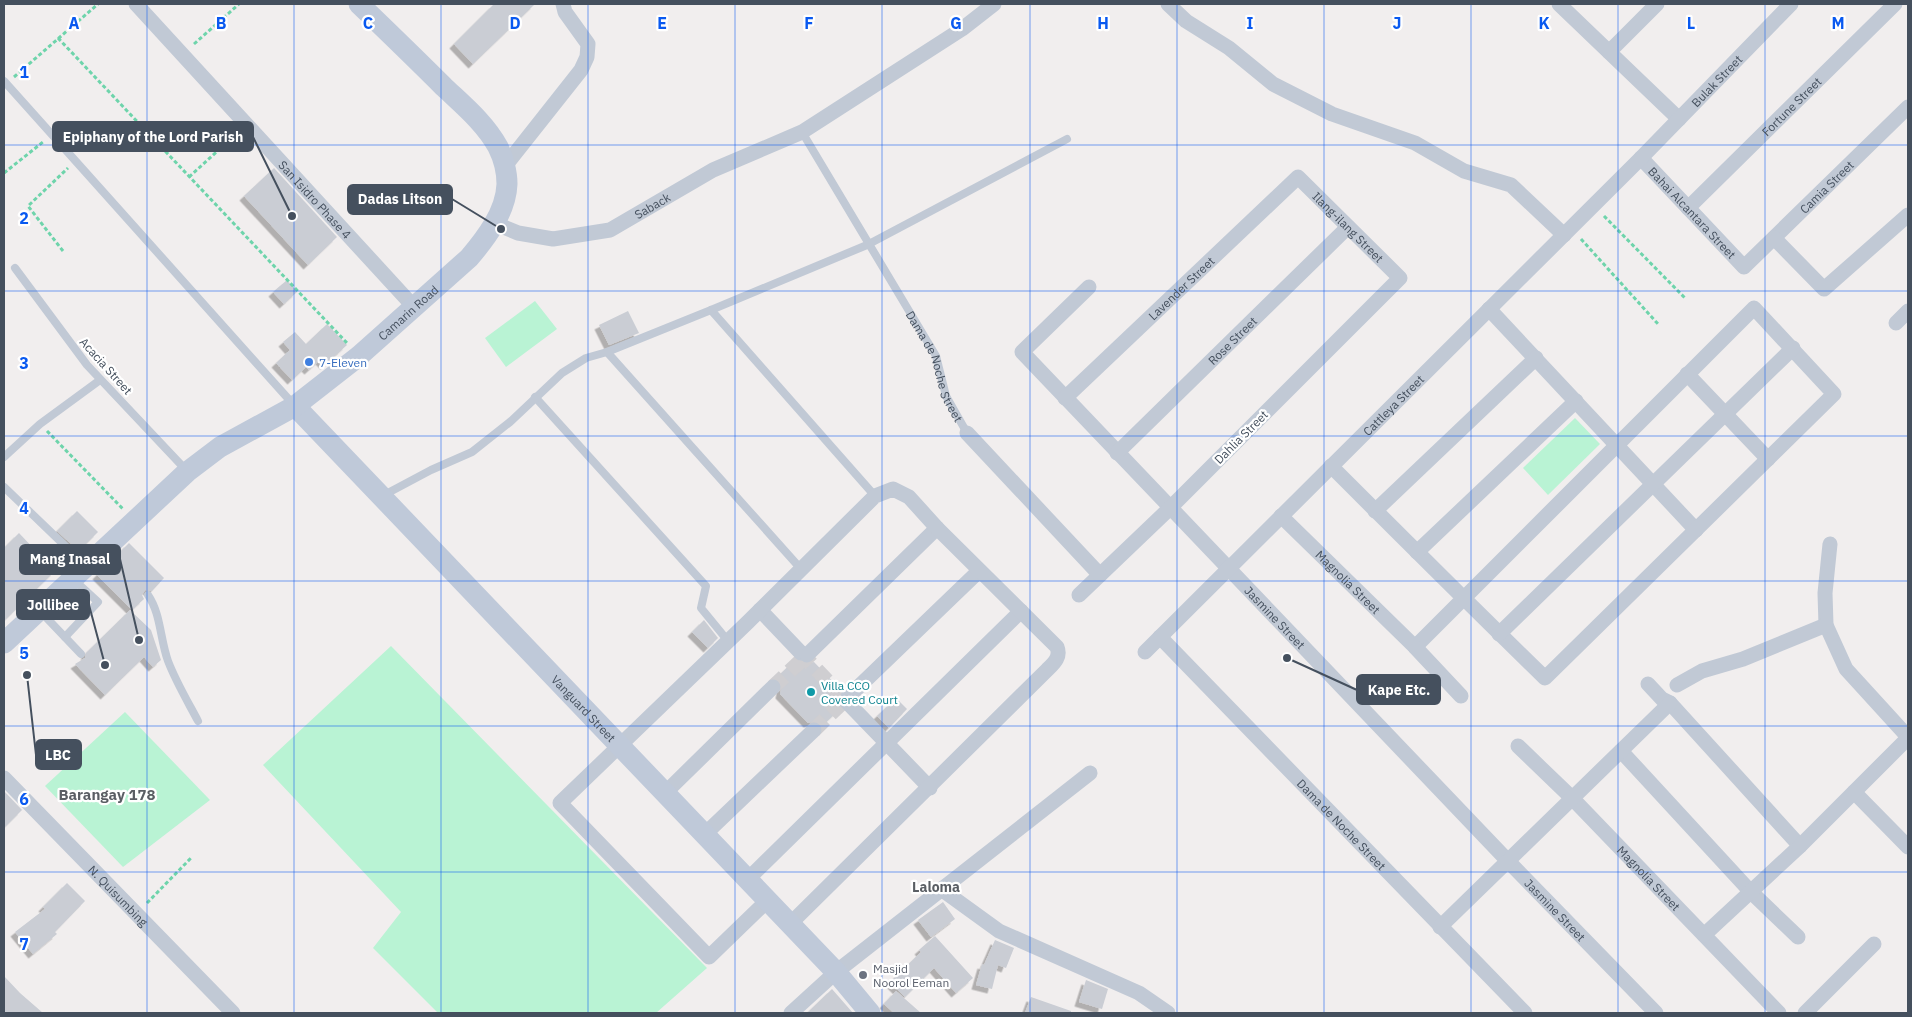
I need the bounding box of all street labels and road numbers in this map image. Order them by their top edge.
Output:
street label: Bulak Street [1688,52,1745,110]
street label: Fortune Street [1758,74,1824,139]
street label: San Isidro Phase 4 [276,157,355,241]
street label: Camia Street [1796,157,1856,216]
street label: Bahai Alcantara Street [1646,163,1739,262]
street label: Ilang-ilang Street [1310,188,1387,265]
street label: Saback [631,189,673,222]
street label: Lavender Street [1145,253,1217,323]
street label: Camarin Road [375,282,441,343]
street label: Dama de Noche Street [903,308,967,424]
street label: Rose Street [1204,313,1260,368]
street label: Acacia Street [77,334,135,398]
street label: Cattleya Street [1359,371,1427,439]
street label: Dahlia Street [1211,407,1271,467]
street label: Magnolia Street [1313,547,1384,617]
street label: Jasmine Street [1242,583,1309,652]
street label: Vanguard Street [548,672,619,745]
street label: Dama de Noche Street [1294,776,1389,873]
street label: Magnolia Street [1614,842,1684,914]
street label: N. Quisumbing [85,862,152,930]
street label: Jasmine Street [1522,875,1589,944]

